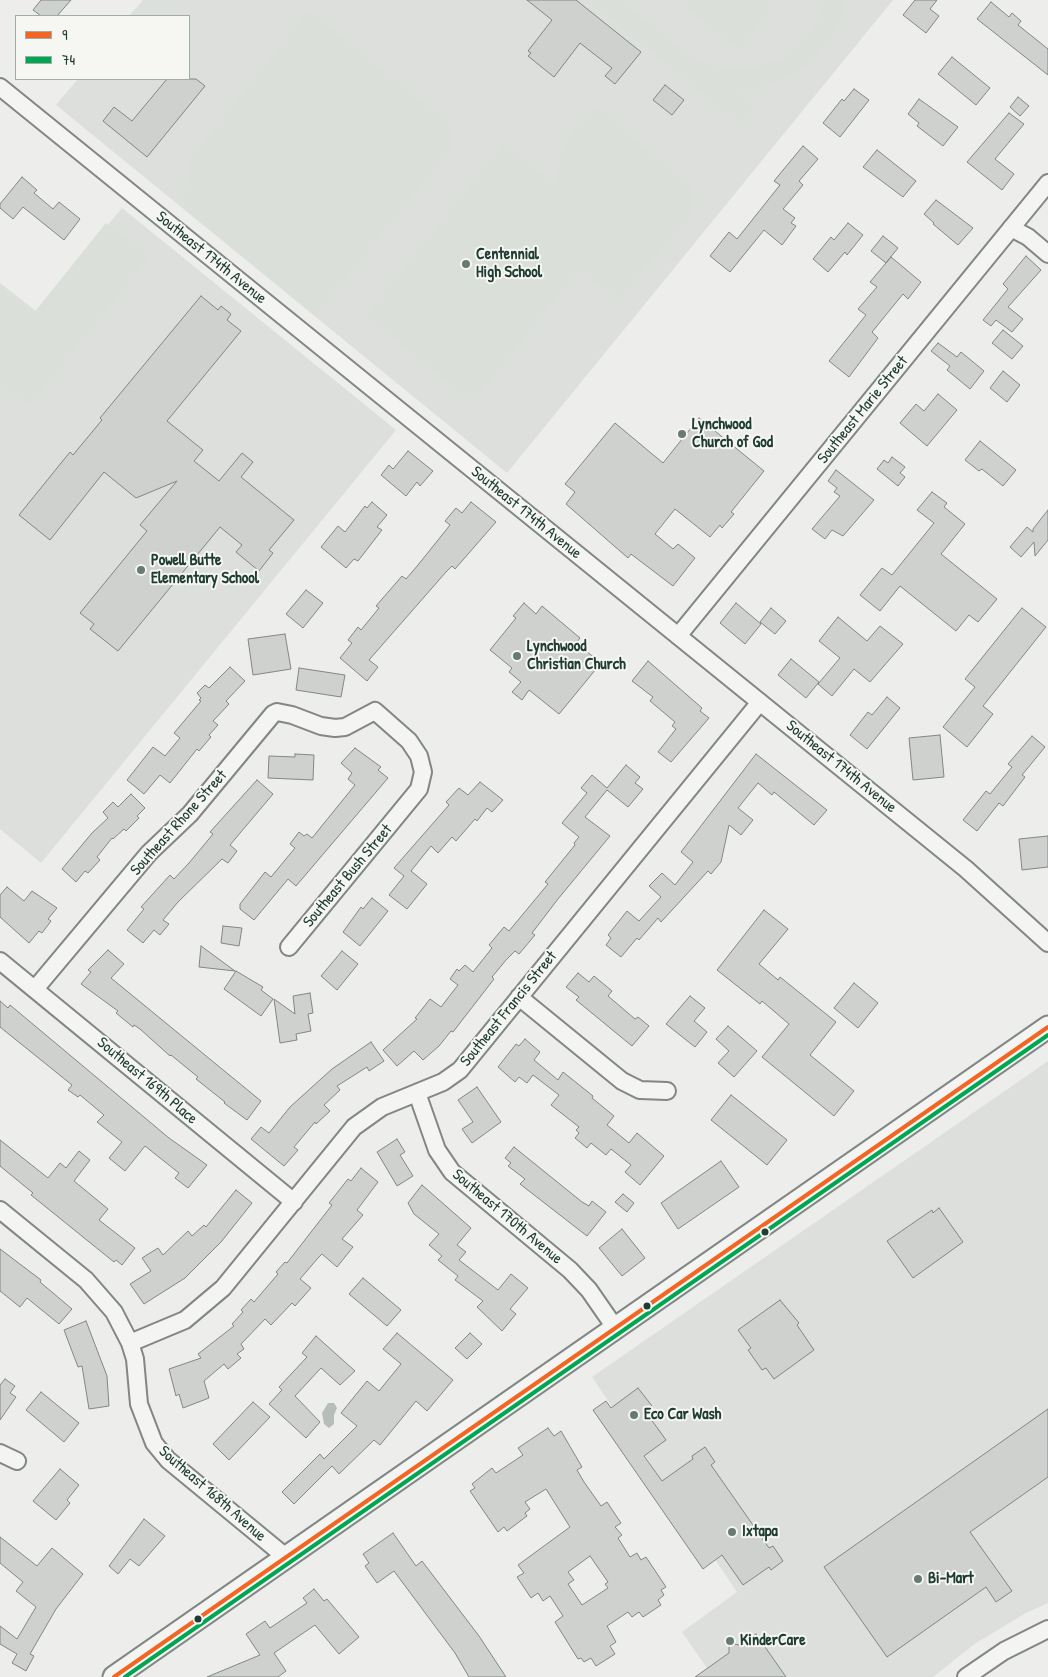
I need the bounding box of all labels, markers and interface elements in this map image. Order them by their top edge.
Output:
legend [15,15,190,80]
text: 9 [62,24,68,45]
text: 74 [62,49,75,70]
street label: Southeast 174th Avenue [152,208,270,308]
place label: Centennial High School [476,245,542,283]
marker: Centennial High School [460,258,472,270]
street label: Southeast Marie Street [814,352,912,468]
place label: Lynchwood Church of God [692,415,773,453]
marker: Lynchwood Church of God [676,428,688,440]
street label: Southeast 174th Avenue [467,463,585,563]
place label: Powell Butte Elementary School [151,551,259,589]
marker: Powell Butte Elementary School [135,564,147,576]
place label: Lynchwood Christian Church [527,637,626,675]
marker: Lynchwood Christian Church [511,650,523,662]
street label: Southeast 174th Avenue [782,717,900,817]
street label: Southeast Rhone Street [127,766,231,880]
street label: Southeast Bush Street [299,821,397,931]
street label: Southeast Francis Street [457,947,561,1071]
street label: Southeast 169th Place [93,1033,201,1129]
street label: Southeast 170th Avenue [448,1165,566,1269]
unlabelled marker [760,1227,770,1237]
unlabelled marker [642,1301,652,1311]
place label: Eco Car Wash [644,1405,721,1425]
marker: Eco Car Wash [628,1409,640,1421]
street label: Southeast 168th Avenue [154,1442,270,1546]
place label: Ixtapa [742,1522,778,1542]
marker: Ixtapa [726,1526,738,1538]
place label: Bi-Mart [928,1569,974,1589]
marker: Bi-Mart [912,1573,924,1585]
unlabelled marker [193,1614,203,1624]
place label: KinderCare [740,1631,806,1651]
marker: KinderCare [724,1635,736,1647]

